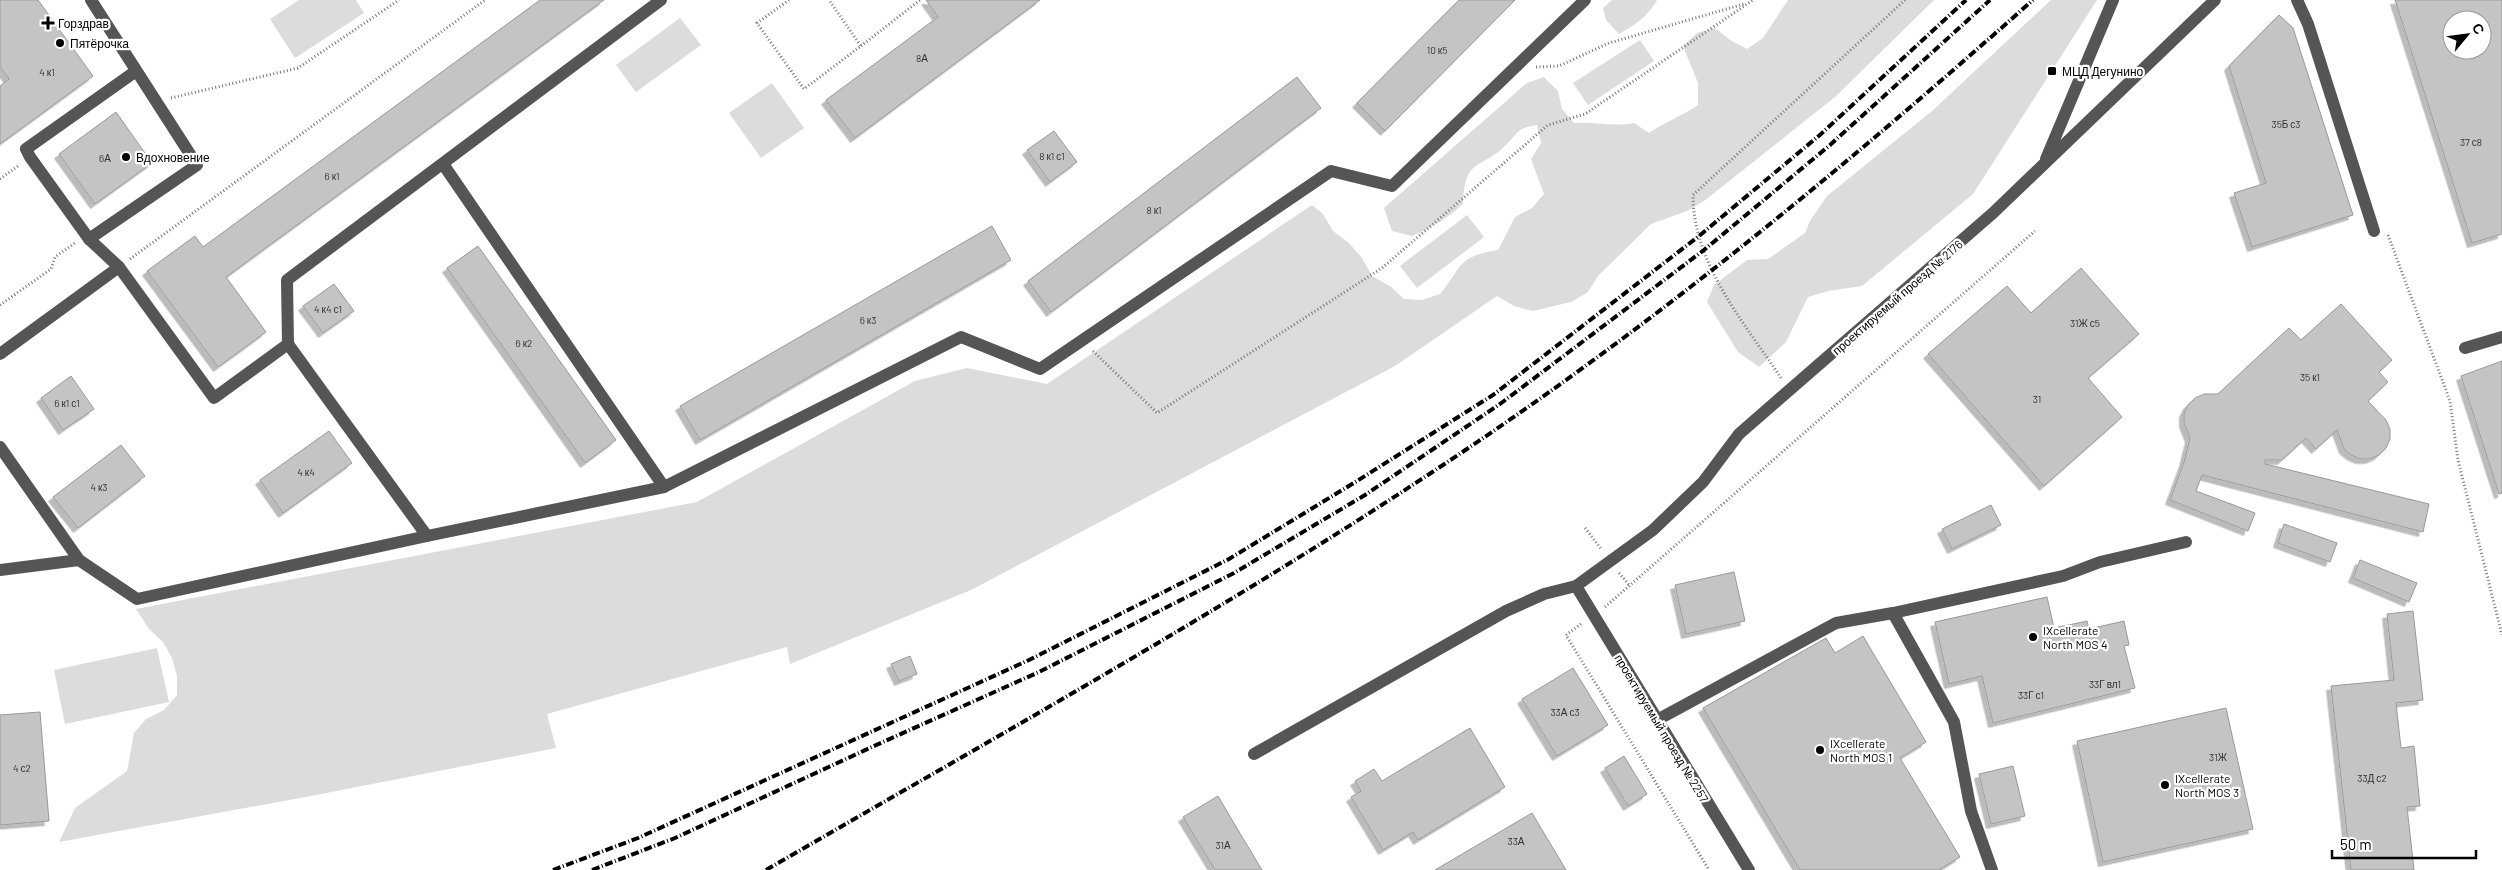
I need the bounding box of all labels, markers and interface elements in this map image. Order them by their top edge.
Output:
north arrow [2442,10,2492,60]
place label: Горздрав [58,16,109,31]
marker: Горздрав [42,17,54,29]
text: С [2469,20,2489,37]
place label: Пятёрочка [70,36,129,51]
marker: Пятёрочка [54,37,66,49]
house number: 10 к5 [1427,44,1447,56]
house number: 8А [916,52,928,64]
place label: МЦД Дегунино [2062,64,2144,79]
marker: МЦД Дегунино [2046,65,2058,77]
house number: 4 к1 [39,66,55,78]
house number: 35Б с3 [2271,118,2301,130]
house number: 37 с8 [2460,136,2482,148]
place label: Вдохновение [136,150,210,165]
house number: 8 к1 с1 [1039,150,1065,162]
marker: Вдохновение [120,151,132,163]
house number: 6А [99,152,111,164]
house number: 6 к1 [324,170,340,182]
house number: 8 к1 [1146,204,1162,216]
street label: проектируемый проезд № 2176 [1829,237,1966,358]
house number: 4 к4 с1 [314,303,342,315]
house number: 6 к3 [860,314,876,326]
house number: 31Ж с5 [2070,317,2100,329]
house number: 6 к2 [516,337,532,349]
house number: 35 к1 [2300,371,2320,383]
house number: 31 [2033,393,2041,405]
house number: 6 к1 с1 [54,397,80,409]
house number: 4 к4 [297,466,315,478]
house number: 4 к3 [90,481,108,493]
place label: IXcellerate North MOS 4 [2043,623,2108,651]
marker: IXcellerate North MOS 4 [2027,631,2039,643]
street label: проектируемый проезд № 2257 [1611,652,1712,805]
house number: 33Г вл1 [2089,678,2121,690]
house number: 33Г с1 [2018,689,2044,701]
house number: 33А с3 [1550,706,1580,718]
place label: IXcellerate North MOS 1 [1830,736,1892,764]
marker: IXcellerate North MOS 1 [1814,744,1826,756]
house number: 31Ж [2209,751,2228,763]
house number: 4 с2 [13,762,31,774]
place label: IXcellerate North MOS 3 [2175,771,2239,799]
house number: 33Д с2 [2357,772,2387,784]
marker: IXcellerate North MOS 3 [2159,779,2171,791]
scale bar [2332,828,2476,860]
house number: 33А [1508,835,1525,847]
text: 50 m [2340,835,2372,853]
house number: 31А [1215,839,1231,851]

